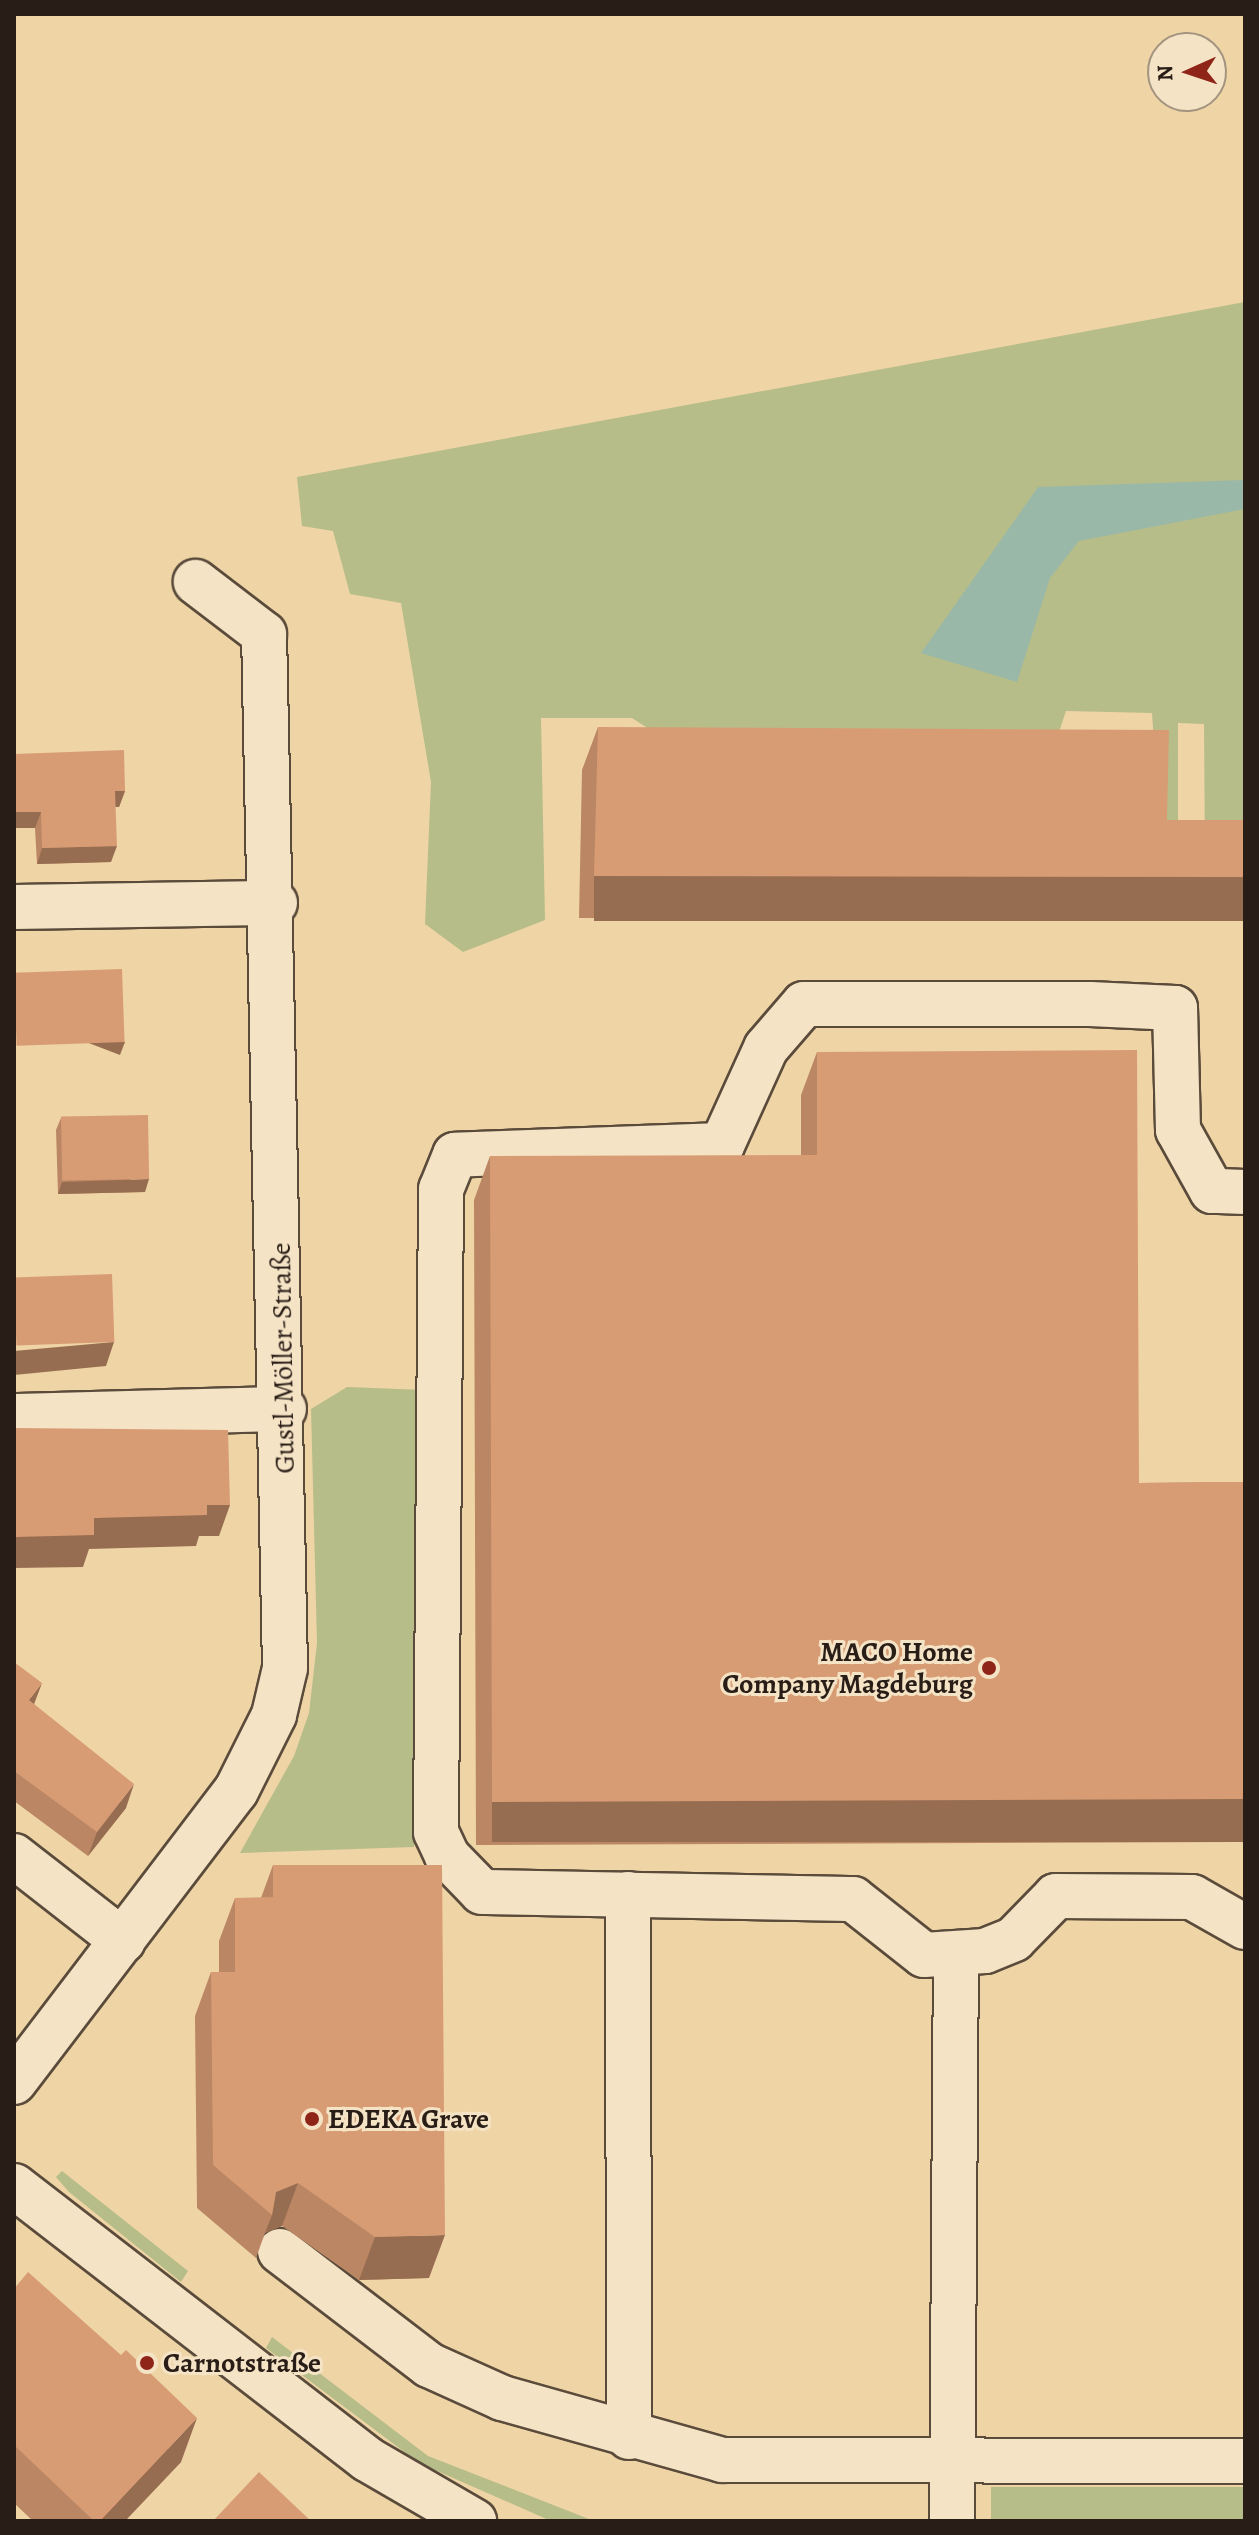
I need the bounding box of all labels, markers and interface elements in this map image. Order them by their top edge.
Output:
north arrow [1147,32,1227,112]
text: N [1150,64,1180,82]
street label: Gustl-Möller-Straße [264,1242,302,1474]
place label: MACO Home Company Magdeburg [722,1635,973,1701]
marker: MACO Home Company Magdeburg [980,1659,998,1677]
place label: EDEKA Grave [328,2102,489,2136]
marker: EDEKA Grave [303,2110,321,2128]
place label: Carnotstraße [163,2346,321,2380]
marker: Carnotstraße [138,2354,156,2372]

